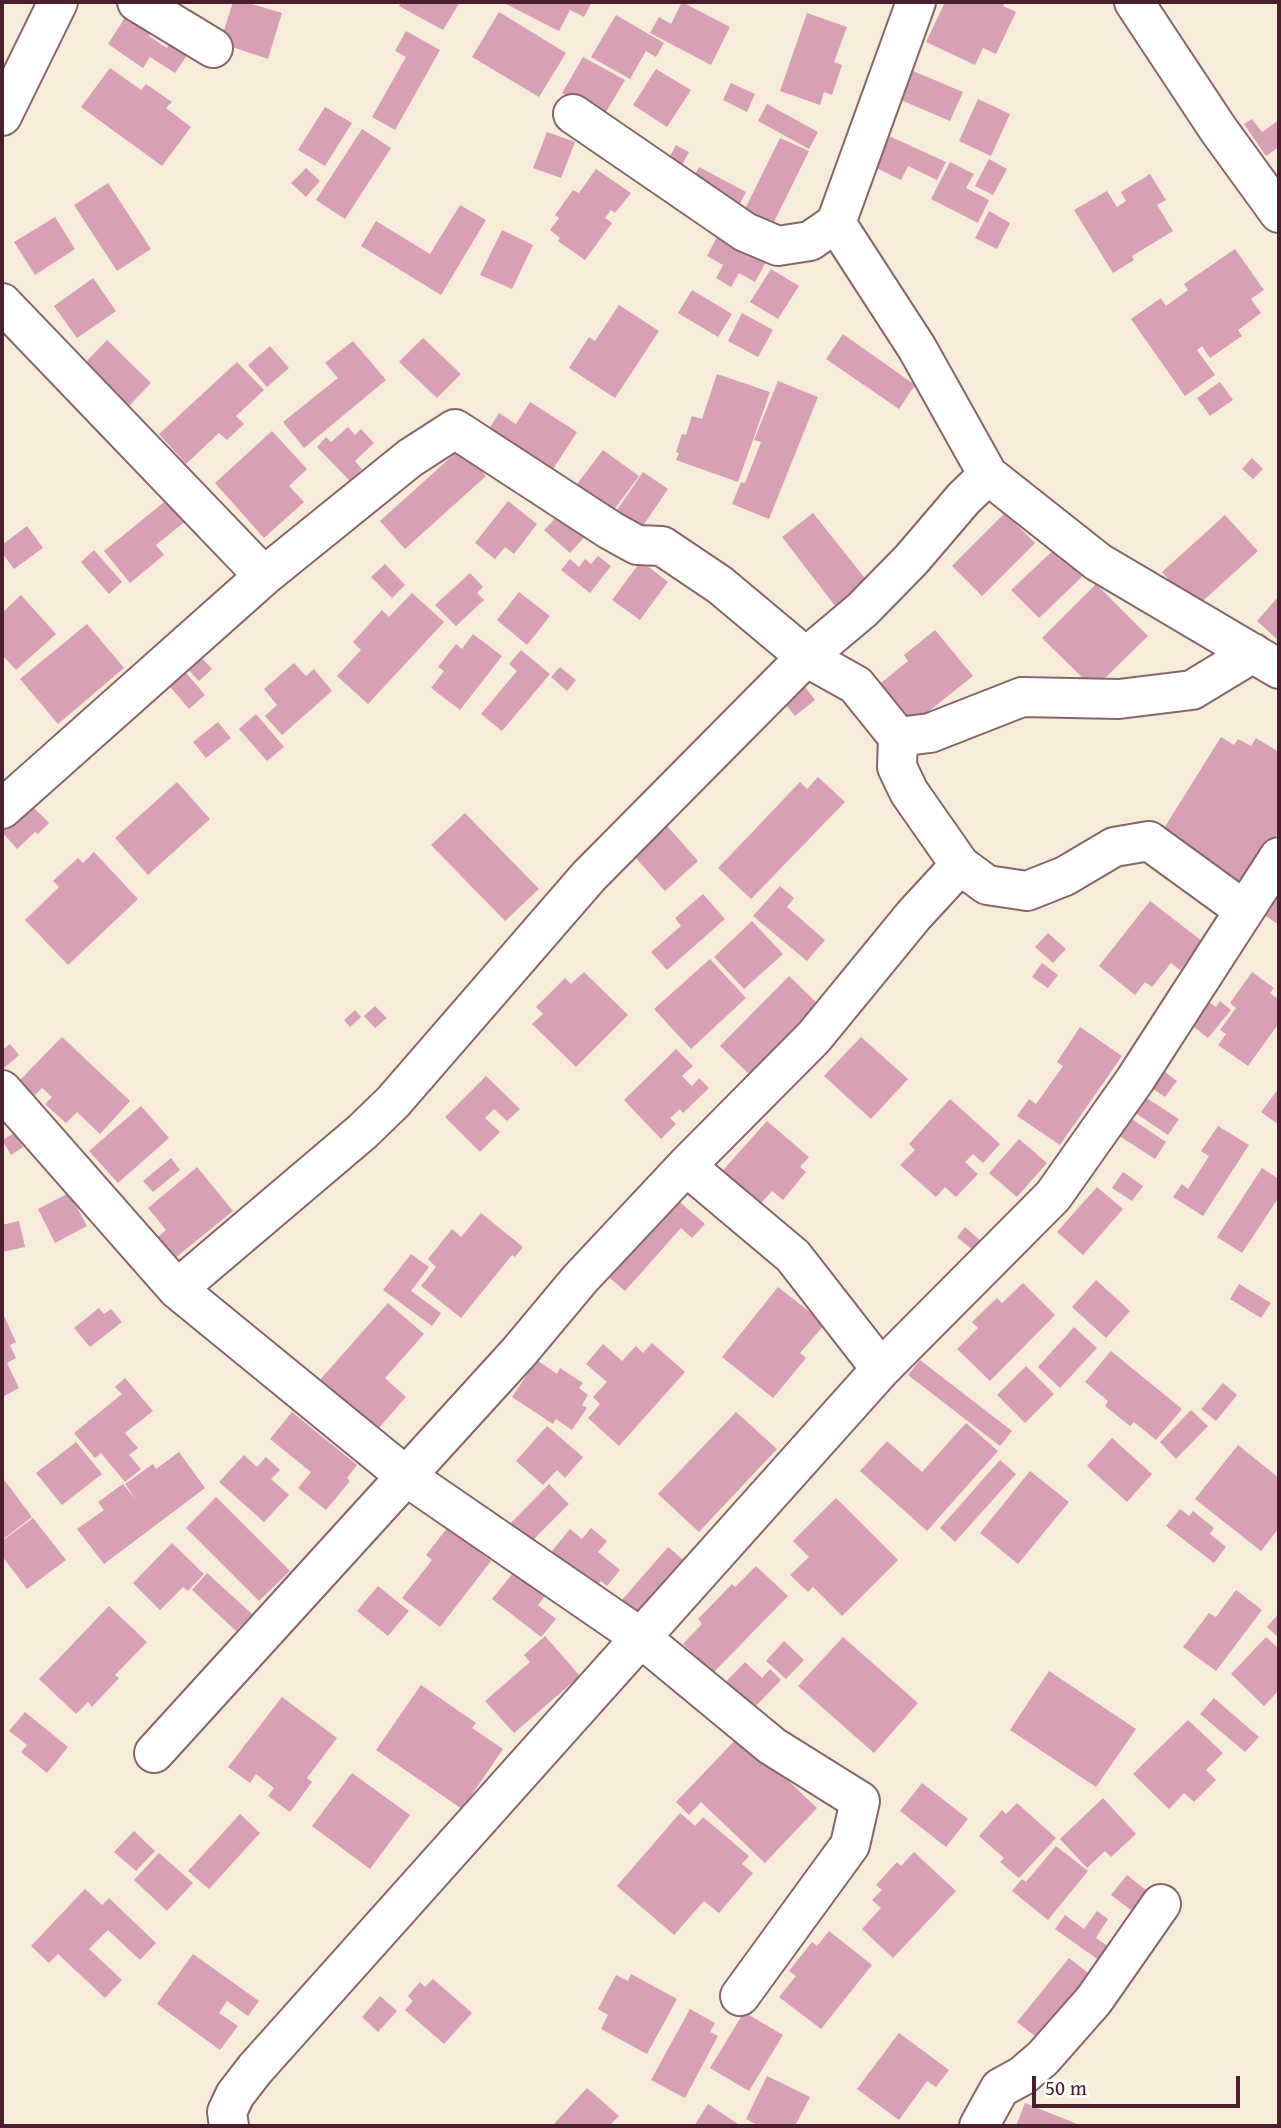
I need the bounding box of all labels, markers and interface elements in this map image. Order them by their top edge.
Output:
scale bar [1036,2062,1244,2106]
text: 50 m [1045,2072,1087,2103]

